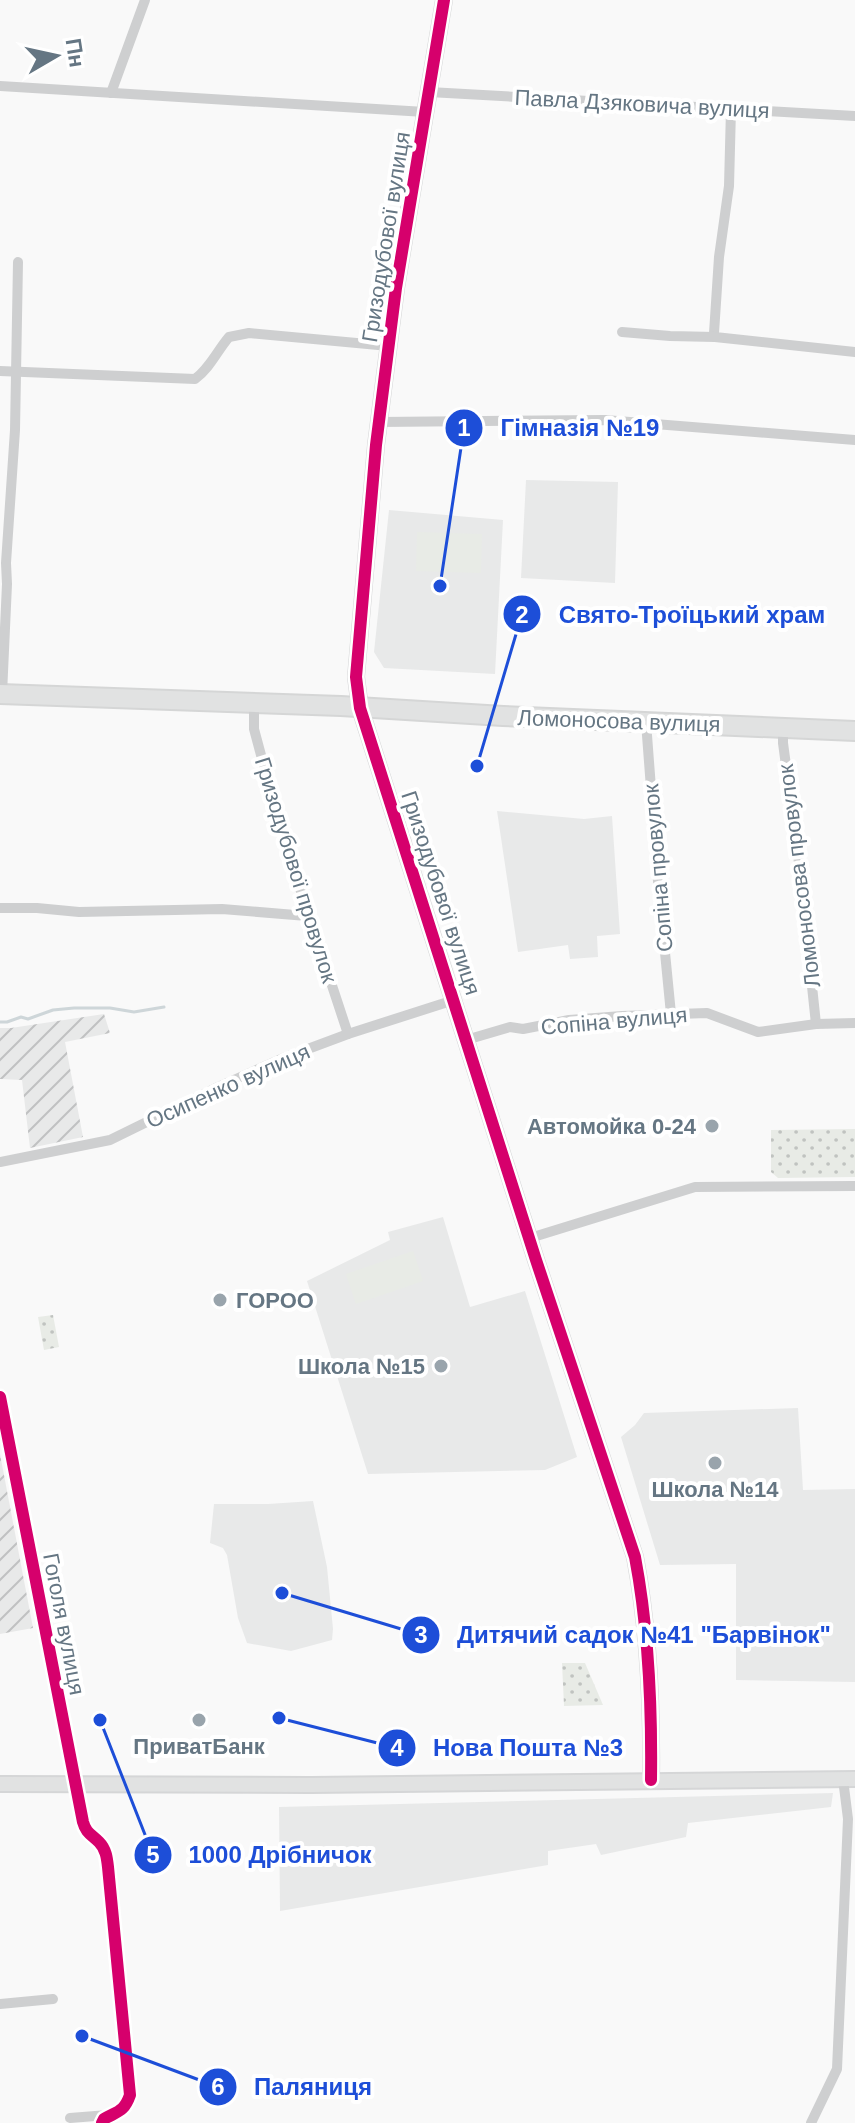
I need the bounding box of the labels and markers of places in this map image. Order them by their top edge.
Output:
callout: Гімназія №19 [444,404,675,452]
callout: Свято-Троїцький храм [502,590,841,638]
place label: Автомойка 0-24 [527,1114,697,1139]
marker: Автомойка 0-24 [703,1117,721,1135]
place label: ГОРОО [236,1288,314,1313]
marker: ГОРОО [211,1291,229,1309]
place label: Школа №15 [298,1354,425,1379]
marker: Школа №15 [432,1357,450,1375]
marker: Школа №14 [706,1454,724,1472]
place label: Школа №14 [651,1477,779,1502]
callout: Дитячий садок №41 "Барвінок" [401,1611,847,1659]
marker: ПриватБанк [190,1711,208,1729]
callout: Нова Пошта №3 [377,1724,639,1772]
place label: ПриватБанк [133,1734,266,1759]
callout: 1000 Дрібничок [133,1831,388,1879]
callout: Паляниця [198,2063,388,2111]

